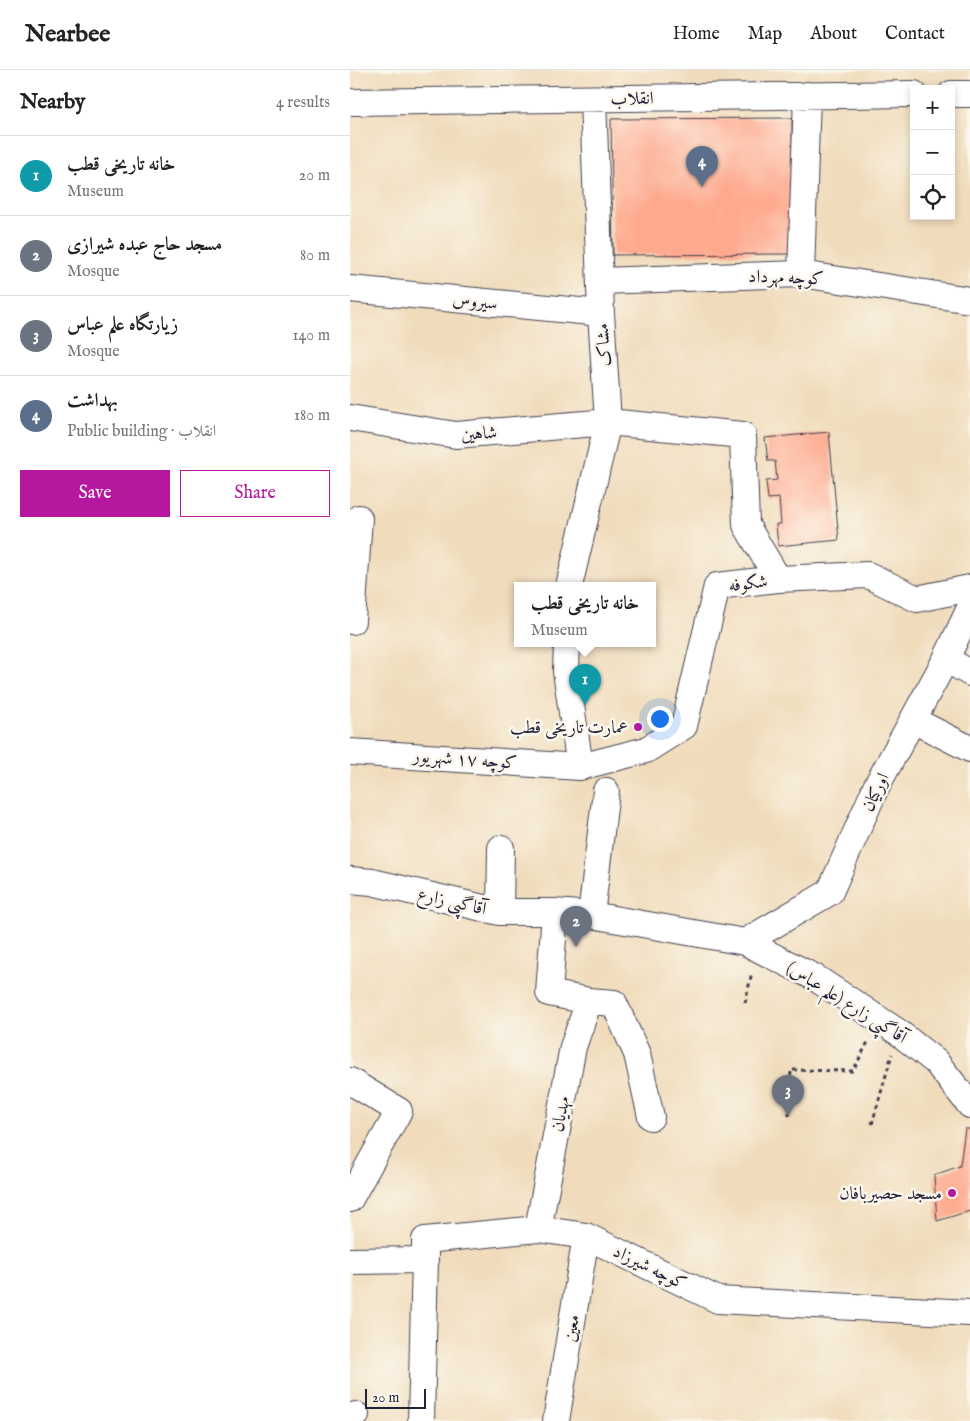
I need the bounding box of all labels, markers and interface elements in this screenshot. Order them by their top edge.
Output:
text: Nearbee [25,19,110,50]
text: Home [673,23,720,46]
text: Map [748,23,782,46]
text: About [810,23,857,46]
text: Contact [885,23,945,46]
map controls [910,85,955,220]
button: + [910,85,955,130]
street label: انقلاب [610,88,654,111]
text: Nearby [20,89,85,116]
text: 4 results [276,93,330,113]
button: − [910,130,955,175]
pin: 4 [686,146,718,187]
text: خانه تاریخی قطب [67,153,175,177]
text: 1 [33,166,39,186]
text: 20 m [299,166,330,186]
button: locate [910,175,955,220]
text: Museum [67,182,124,202]
text: مسجد حاج عبده شیرازی [67,233,222,257]
text: 2 [32,246,40,266]
text: 80 m [300,246,330,266]
text: Mosque [67,262,120,282]
street label: کوچه مهرداد [748,266,824,291]
street label: سیروس [451,289,499,316]
text: زيارتگاه علم عباس [67,313,178,337]
street label: مشاک [592,323,617,367]
text: 3 [33,326,39,346]
text: 140 m [292,326,330,346]
text: Mosque [67,342,120,362]
text: بهداشت [67,389,118,413]
text: 4 [32,406,40,426]
text: 180 m [294,406,330,426]
text: Public building · انقلاب [67,422,216,442]
street label: شاهین [460,422,498,447]
button: Save [20,470,170,517]
button: Share [180,470,330,517]
street label: شکوفه [727,571,769,598]
popup [514,582,656,647]
text: خانه تاریخی قطب [531,592,639,616]
text: Museum [531,621,588,641]
pin: 1 [569,664,601,705]
your location [647,706,673,732]
place label: عمارت تاریخی قطب [510,717,628,740]
marker: عمارت تاریخی قطب [632,721,644,733]
street label: کوچه ۱۷ شهریور [410,745,518,776]
street label: اورکیان [857,769,896,816]
street label: آقاگپی زارع [414,883,490,926]
pin: 2 [560,906,592,947]
street label: آقاگپی زارع (علم عباس) [779,957,913,1055]
pin: 3 [772,1075,804,1116]
street label: مهدیان [547,1094,576,1134]
place label: مسجد حصیربافان [839,1183,942,1206]
marker: مسجد حصیربافان [946,1187,958,1199]
street label: کوچه شیرزاد [609,1241,690,1296]
street label: معین [559,1313,586,1344]
scale bar [365,1386,426,1409]
text: 20 m [372,1389,399,1407]

